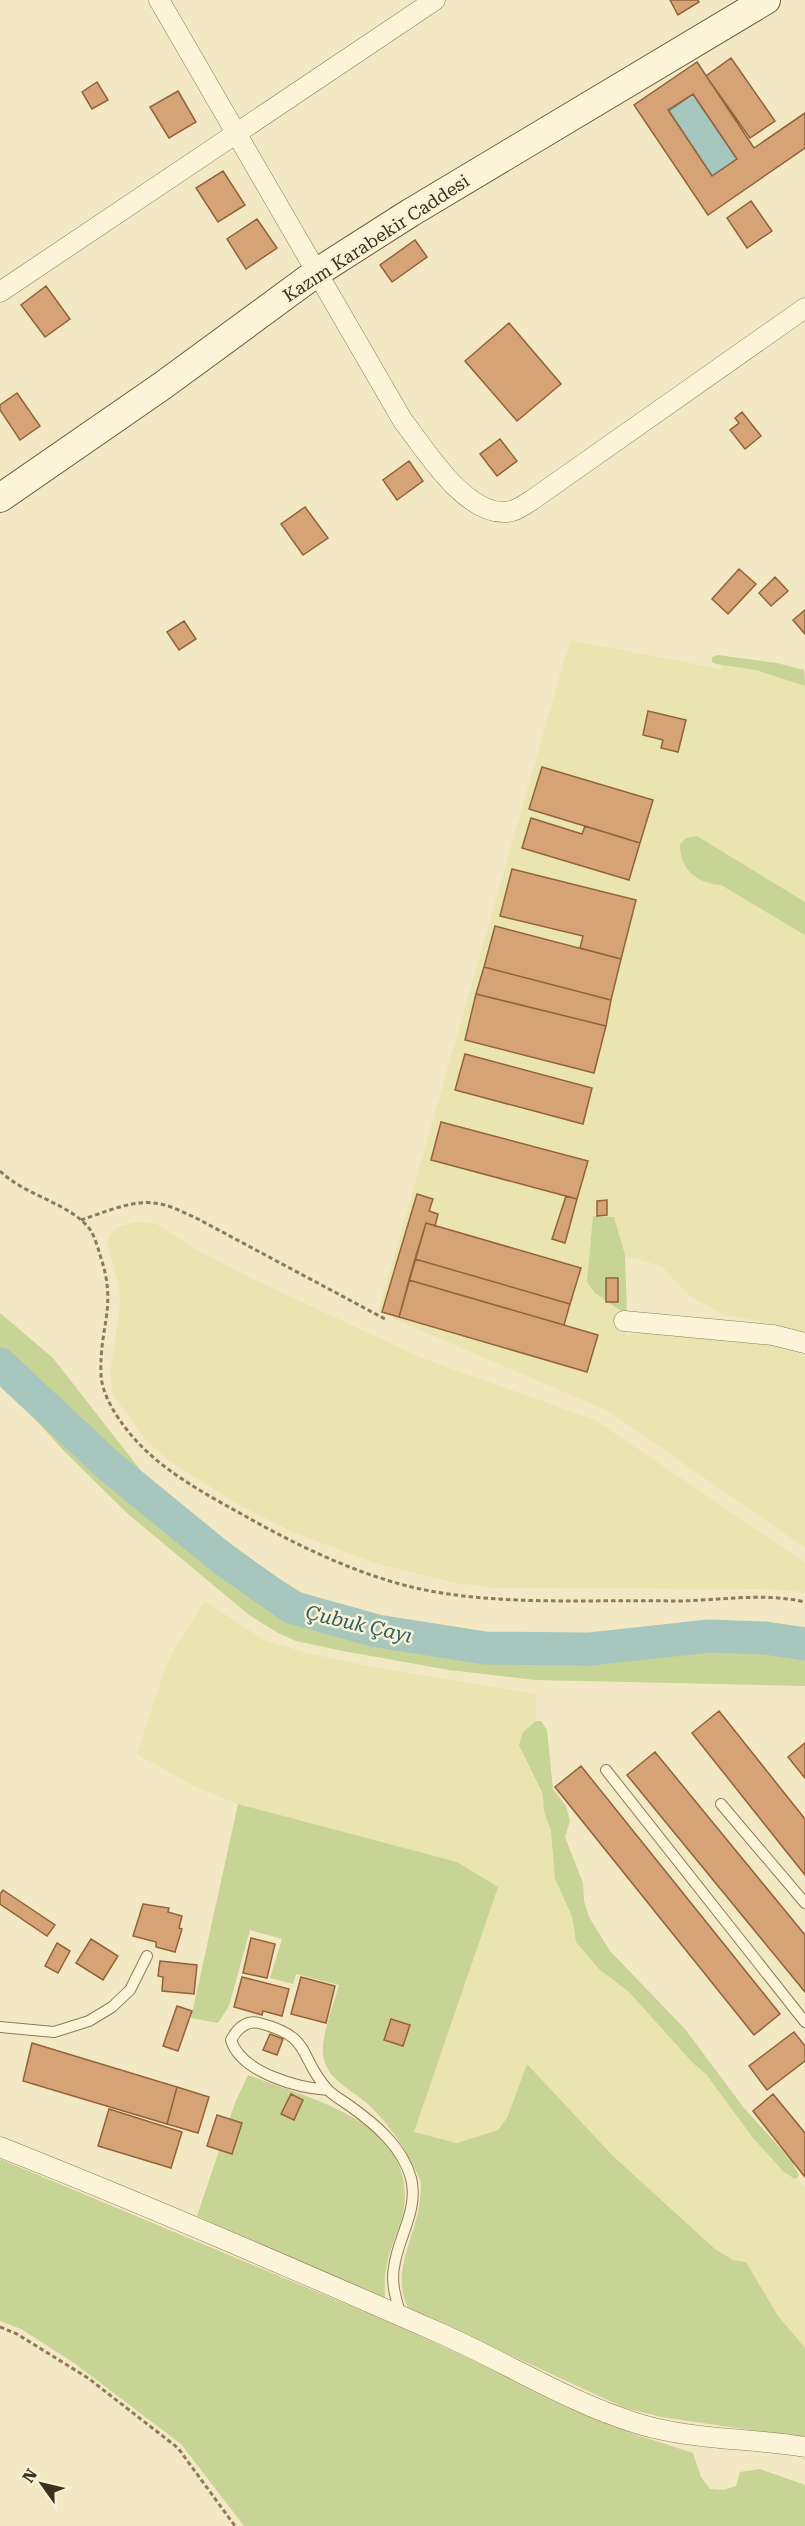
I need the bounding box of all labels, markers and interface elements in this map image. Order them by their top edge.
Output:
street label: Kazım Karabekir Caddesi [279,170,473,306]
water label: Çubuk Çayı [303,1600,415,1648]
north arrow [12,2454,72,2514]
text: N [19,2465,41,2486]

